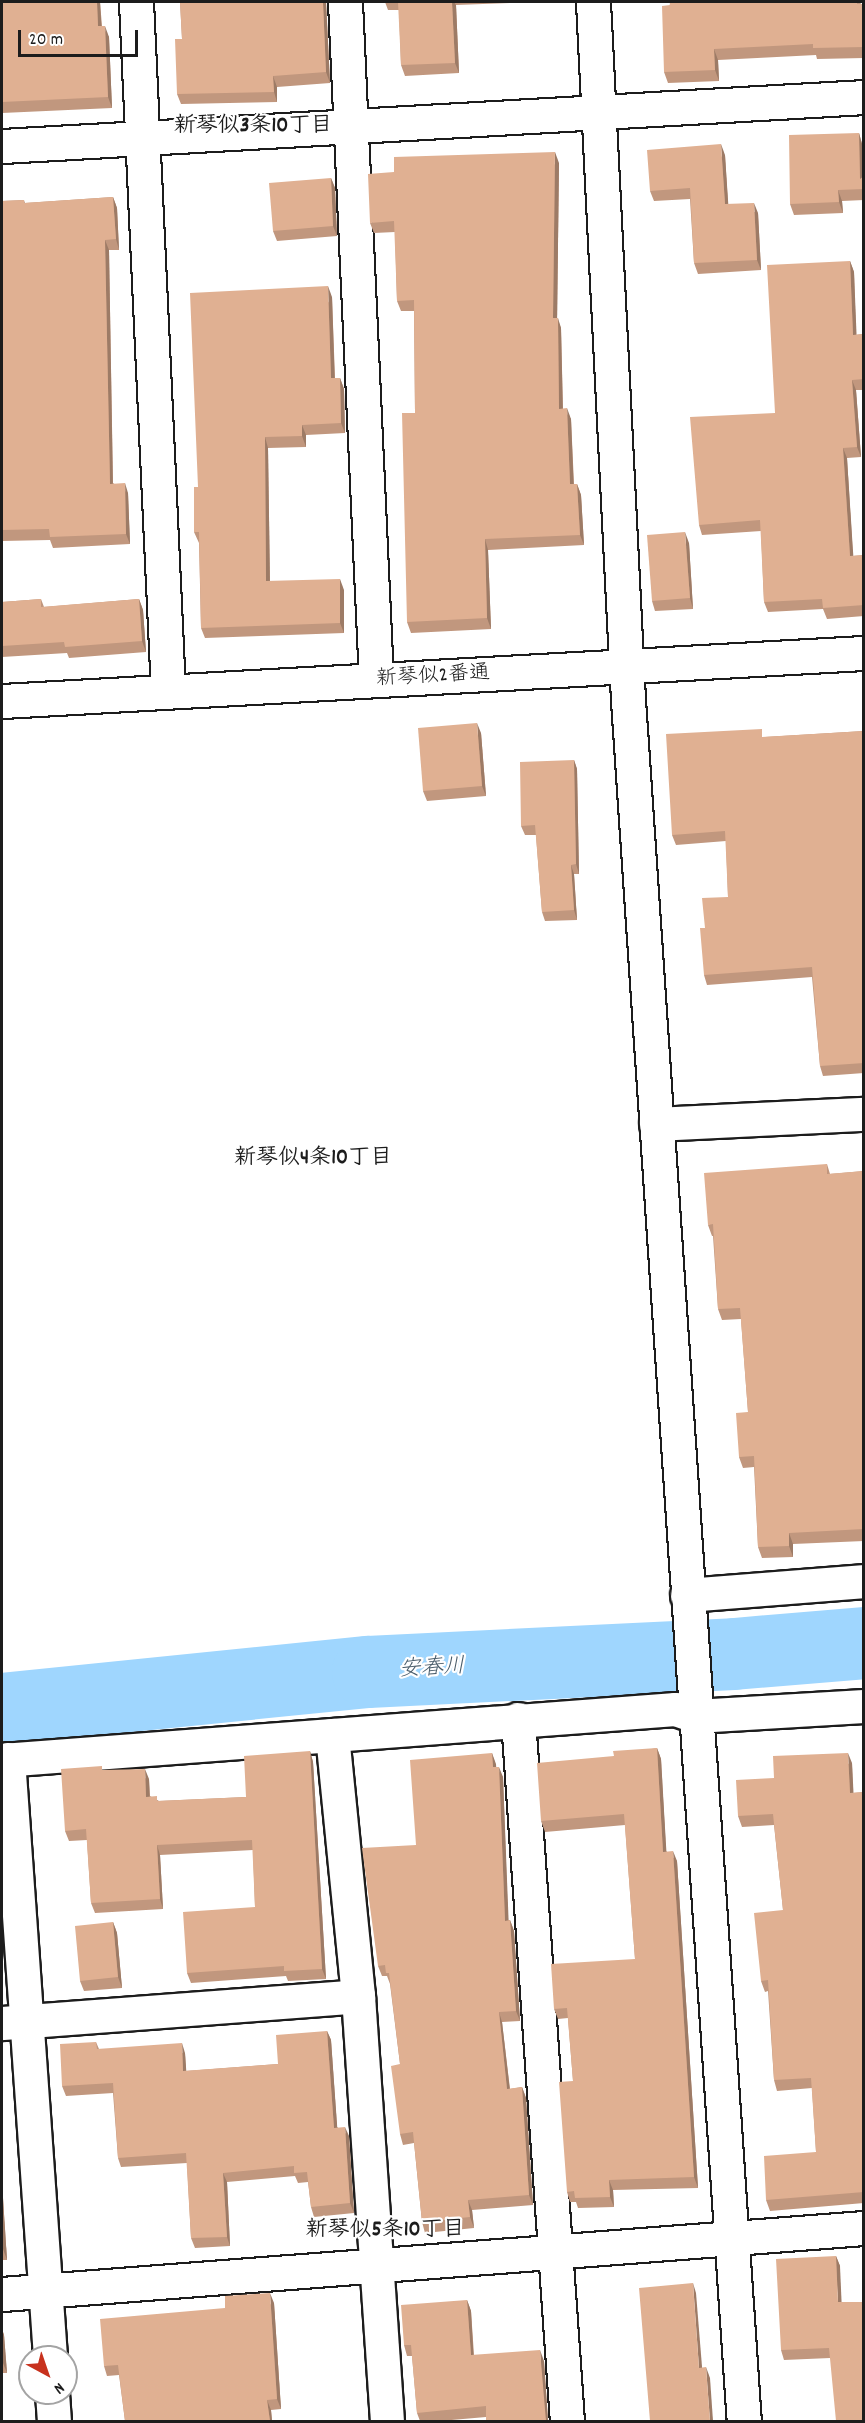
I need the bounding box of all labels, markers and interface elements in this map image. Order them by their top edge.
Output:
scale bar [21,18,141,56]
text: 20 m [29,28,63,53]
district label: 新琴似3条10丁目 [174,114,332,140]
street label: 新琴似2番通 [375,661,491,693]
district label: 新琴似4条10丁目 [234,1146,392,1172]
water label: 安春川 [398,1654,466,1684]
district label: 新琴似5条10丁目 [306,2218,464,2244]
north arrow [18,2345,78,2405]
text: N [48,2376,69,2399]

